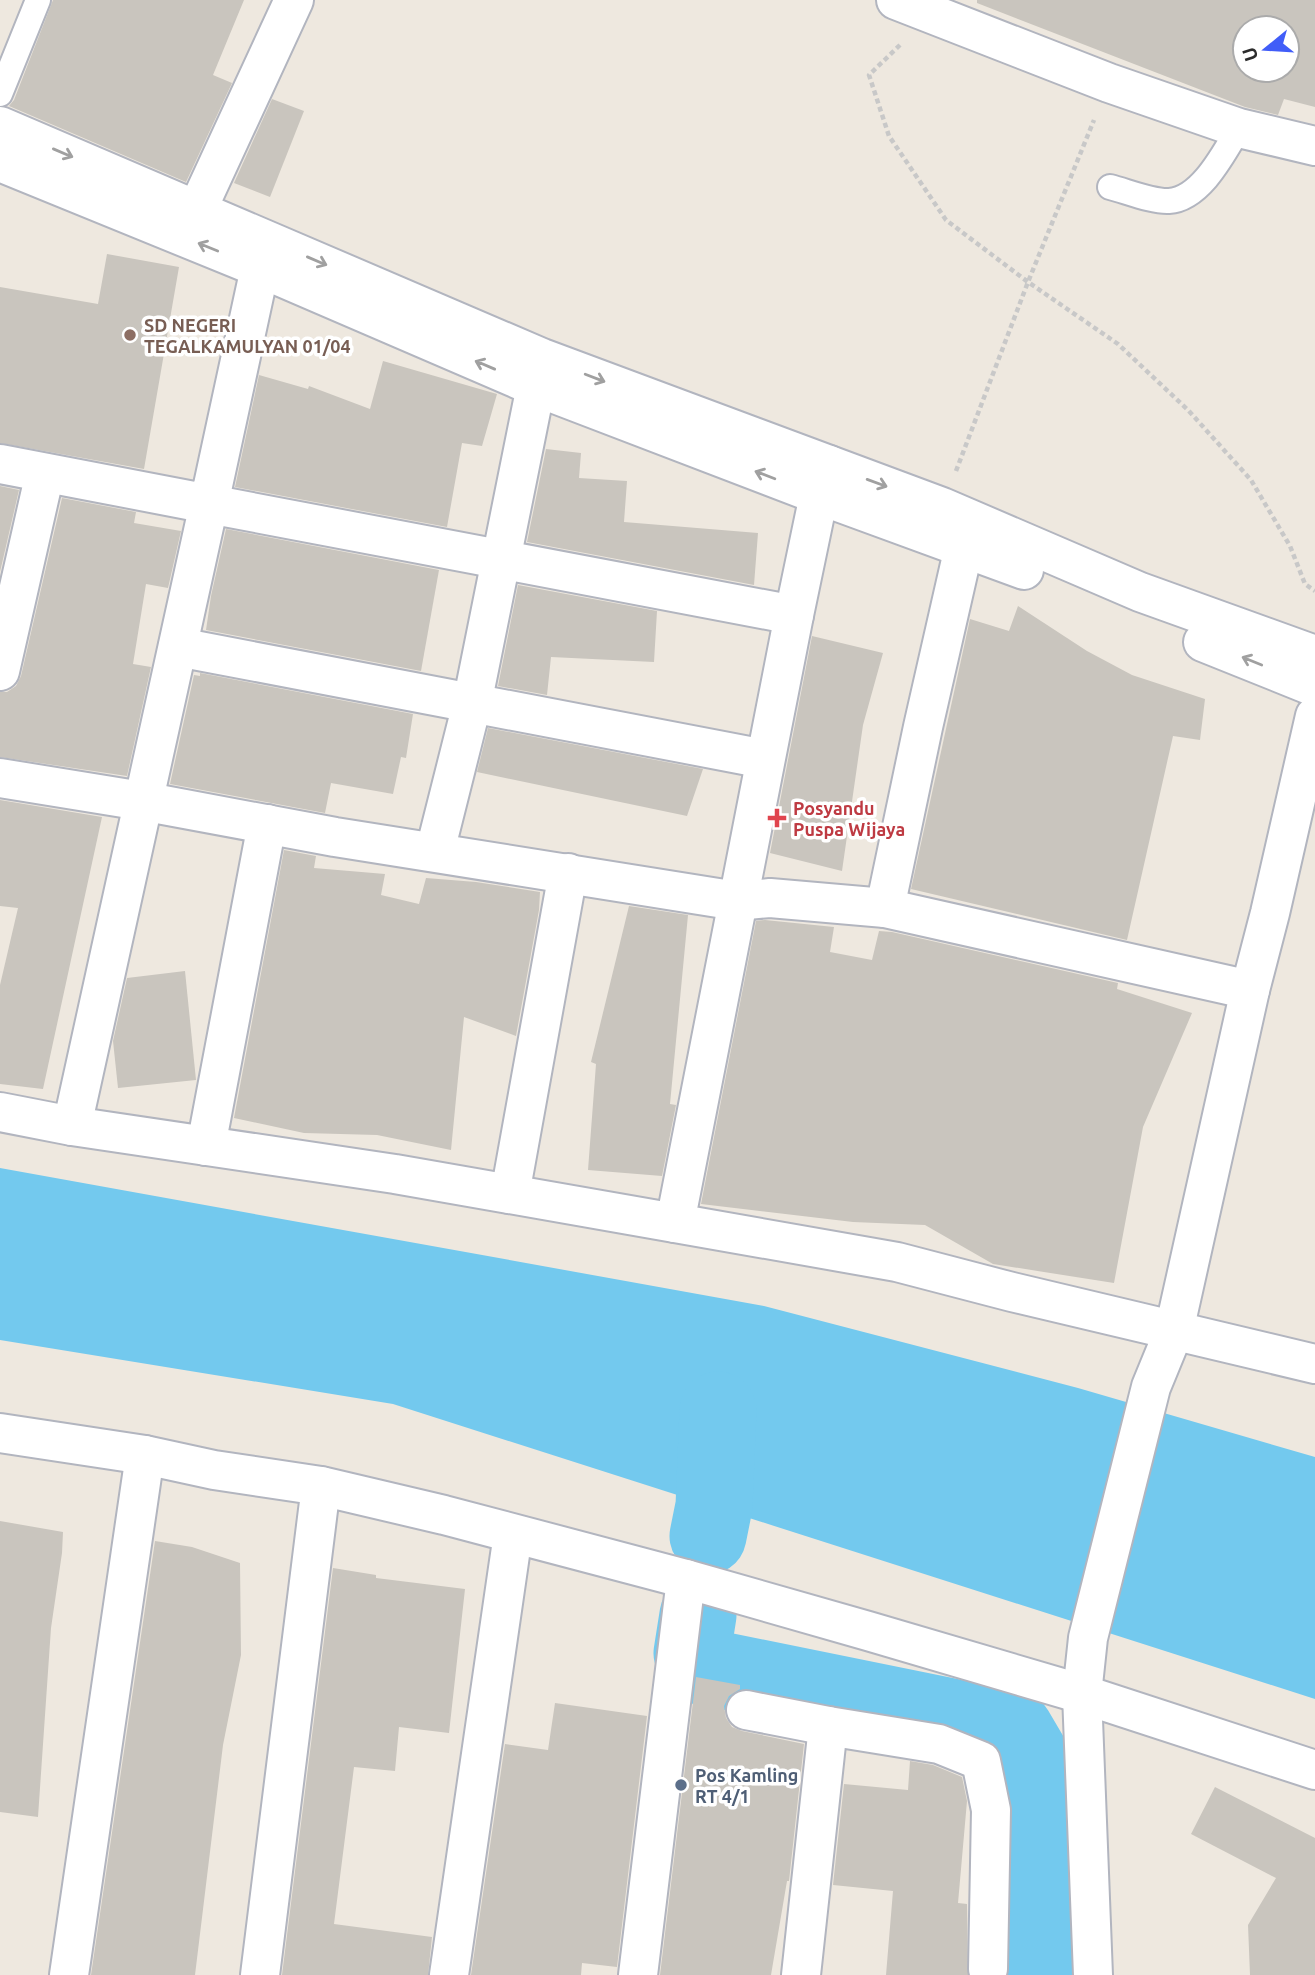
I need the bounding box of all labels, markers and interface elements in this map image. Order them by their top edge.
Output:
north arrow [1231,14,1301,84]
text: U [1237,45,1262,64]
one-way arrow [52,147,73,160]
one-way arrow [197,239,219,252]
one-way arrow [306,255,328,268]
place label: SD NEGERI TEGALKAMULYAN 01/04 [144,315,351,356]
marker: SD NEGERI TEGALKAMULYAN 01/04 [122,327,138,343]
one-way arrow [474,358,496,371]
one-way arrow [583,372,605,385]
one-way arrow [754,467,776,480]
one-way arrow [865,478,887,490]
one-way arrow [1241,654,1263,667]
place label: Posyandu Puspa Wijaya [793,798,905,839]
marker: Posyandu Puspa Wijaya [767,808,787,828]
place label: Pos Kamling RT 4/1 [695,1765,798,1806]
marker: Pos Kamling RT 4/1 [673,1777,689,1793]

